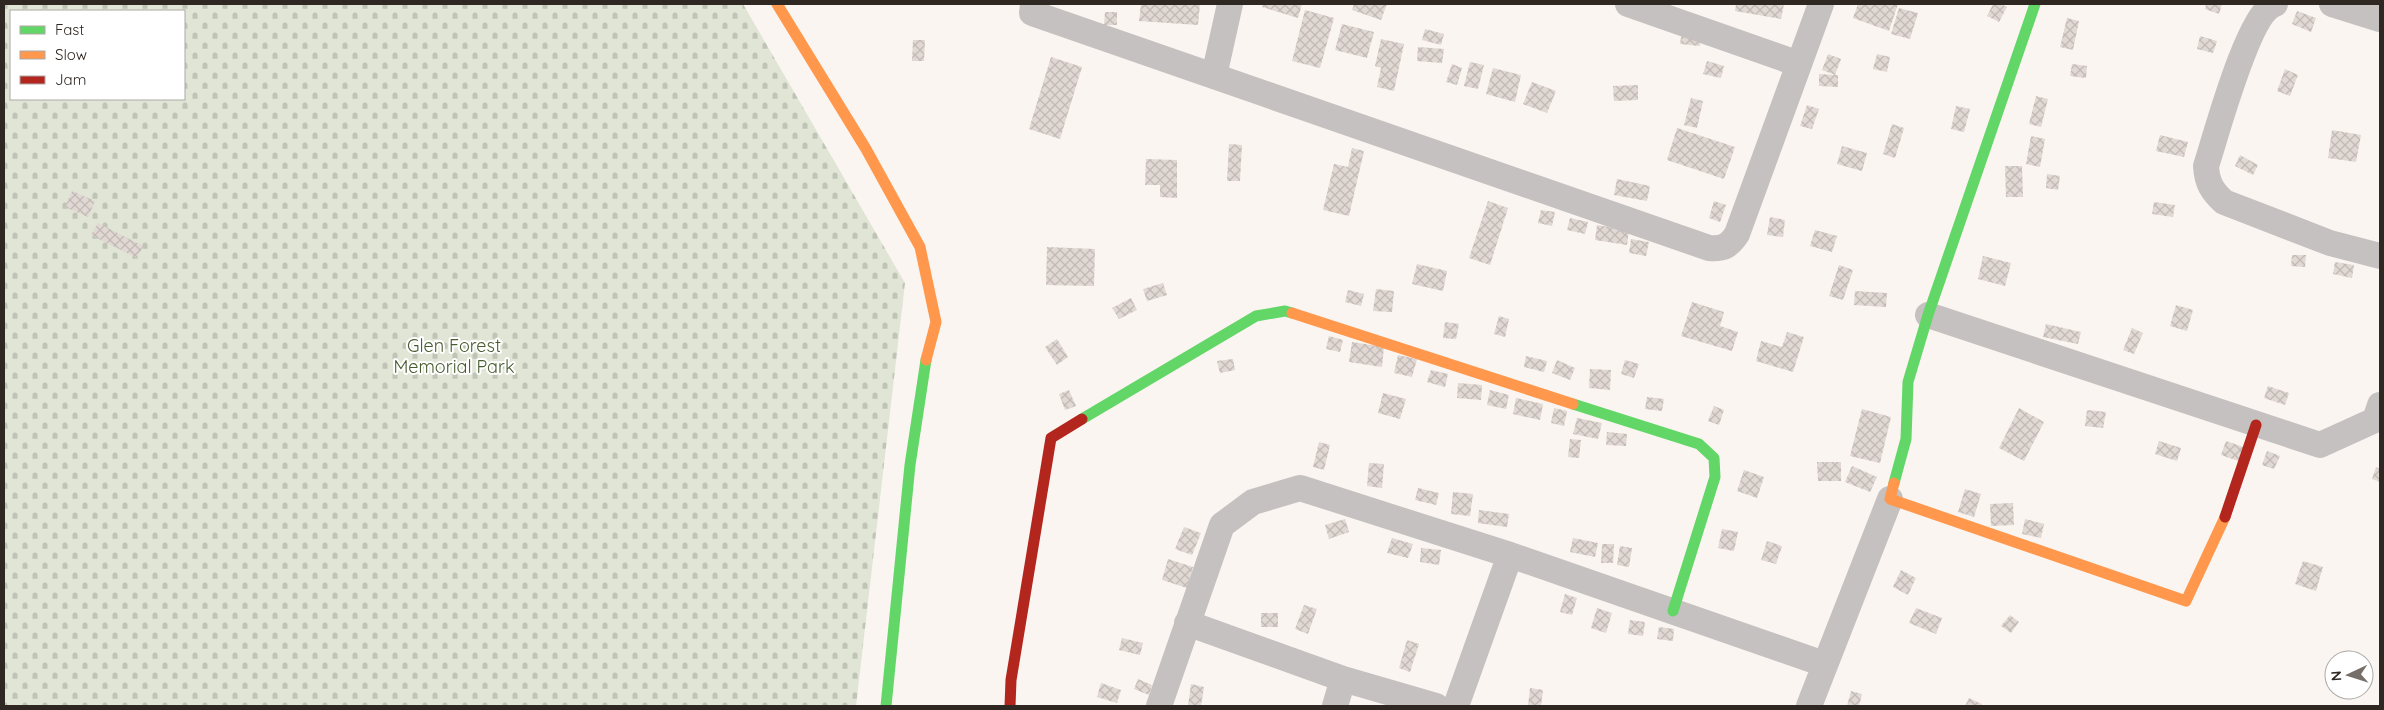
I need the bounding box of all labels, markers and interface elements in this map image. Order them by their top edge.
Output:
legend [10,10,185,100]
text: Fast [55,20,84,39]
text: Slow [55,45,87,64]
text: Jam [55,70,86,89]
park label: Glen Forest Memorial Park [393,334,515,378]
north arrow [2324,650,2374,700]
text: N [2327,670,2345,682]

